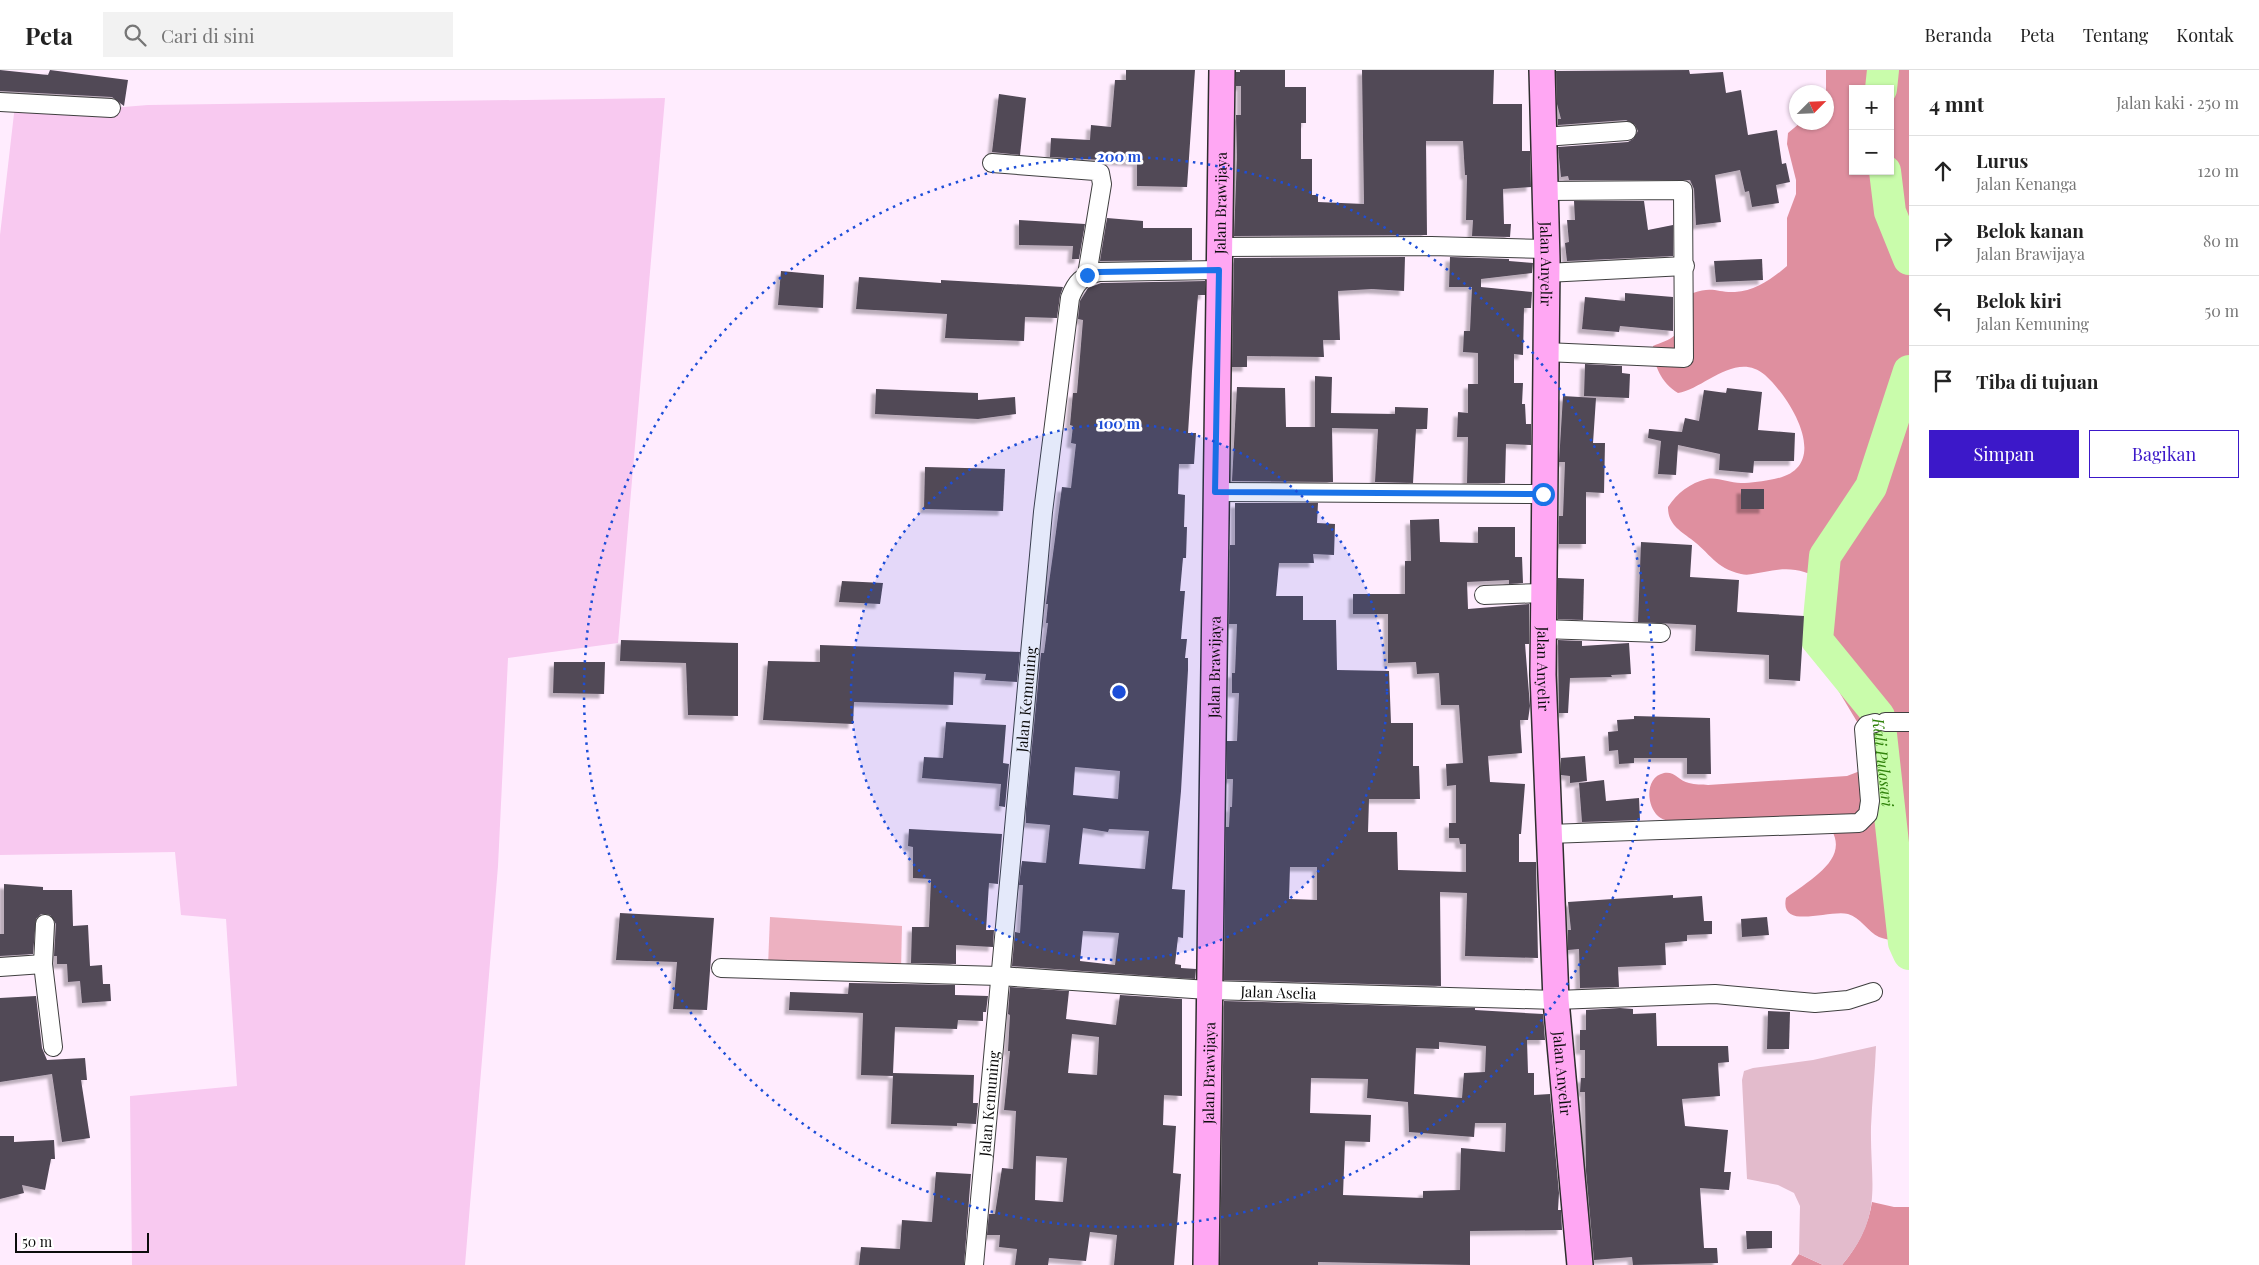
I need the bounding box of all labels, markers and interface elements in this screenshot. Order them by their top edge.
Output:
search box [103,12,453,57]
text: Peta [25,19,73,51]
icon: search [121,21,149,49]
text: Cari di sini [161,22,255,48]
text: Beranda [1924,23,1992,47]
text: Peta [2020,23,2055,47]
text: Tentang [2083,23,2148,47]
text: Kontak [2176,23,2234,47]
north arrow [1789,85,1834,130]
map controls [1849,85,1894,175]
button: + [1849,85,1894,130]
text: 4 mnt [1929,89,1984,117]
text: Jalan kaki · 250 m [2116,92,2239,113]
button: − [1849,130,1894,175]
text: 200 m [1097,146,1142,166]
text: Lurus [1976,147,2028,173]
street label: Jalan Brawijaya [1210,151,1231,255]
icon: ahead [1929,157,1957,185]
text: 120 m [2198,160,2239,181]
text: Jalan Kenanga [1976,173,2077,194]
text: Belok kanan [1976,217,2084,243]
street label: Jalan Anyelir [1536,220,1557,307]
icon: right [1929,227,1957,255]
text: 80 m [2203,230,2239,251]
text: Jalan Brawijaya [1976,243,2085,264]
route end [1076,264,1099,287]
text: Belok kiri [1976,287,2062,313]
icon: left [1929,297,1957,325]
text: 50 m [2205,300,2239,321]
text: Jalan Kemuning [1976,313,2089,334]
icon: arrive [1929,367,1957,395]
text: Tiba di tujuan [1976,368,2098,394]
text: 100 m [1098,413,1141,433]
button: Simpan [1929,430,2079,478]
button: Bagikan [2089,430,2239,478]
route start [1532,483,1555,506]
street label: Jalan Brawijaya [1203,615,1225,719]
street label: Jalan Anyelir [1533,625,1554,712]
street label: Jalan Kemuning [1011,646,1041,754]
centre of rings [1110,683,1128,701]
water label: Kali Pulosari [1869,716,1900,809]
street label: Jalan Aselia [1239,981,1317,1003]
street label: Jalan Brawijaya [1198,1021,1219,1125]
street label: Jalan Anyelir [1549,1029,1576,1117]
street label: Jalan Kemuning [974,1050,1004,1158]
scale bar [15,1230,149,1253]
text: 50 m [22,1232,52,1251]

